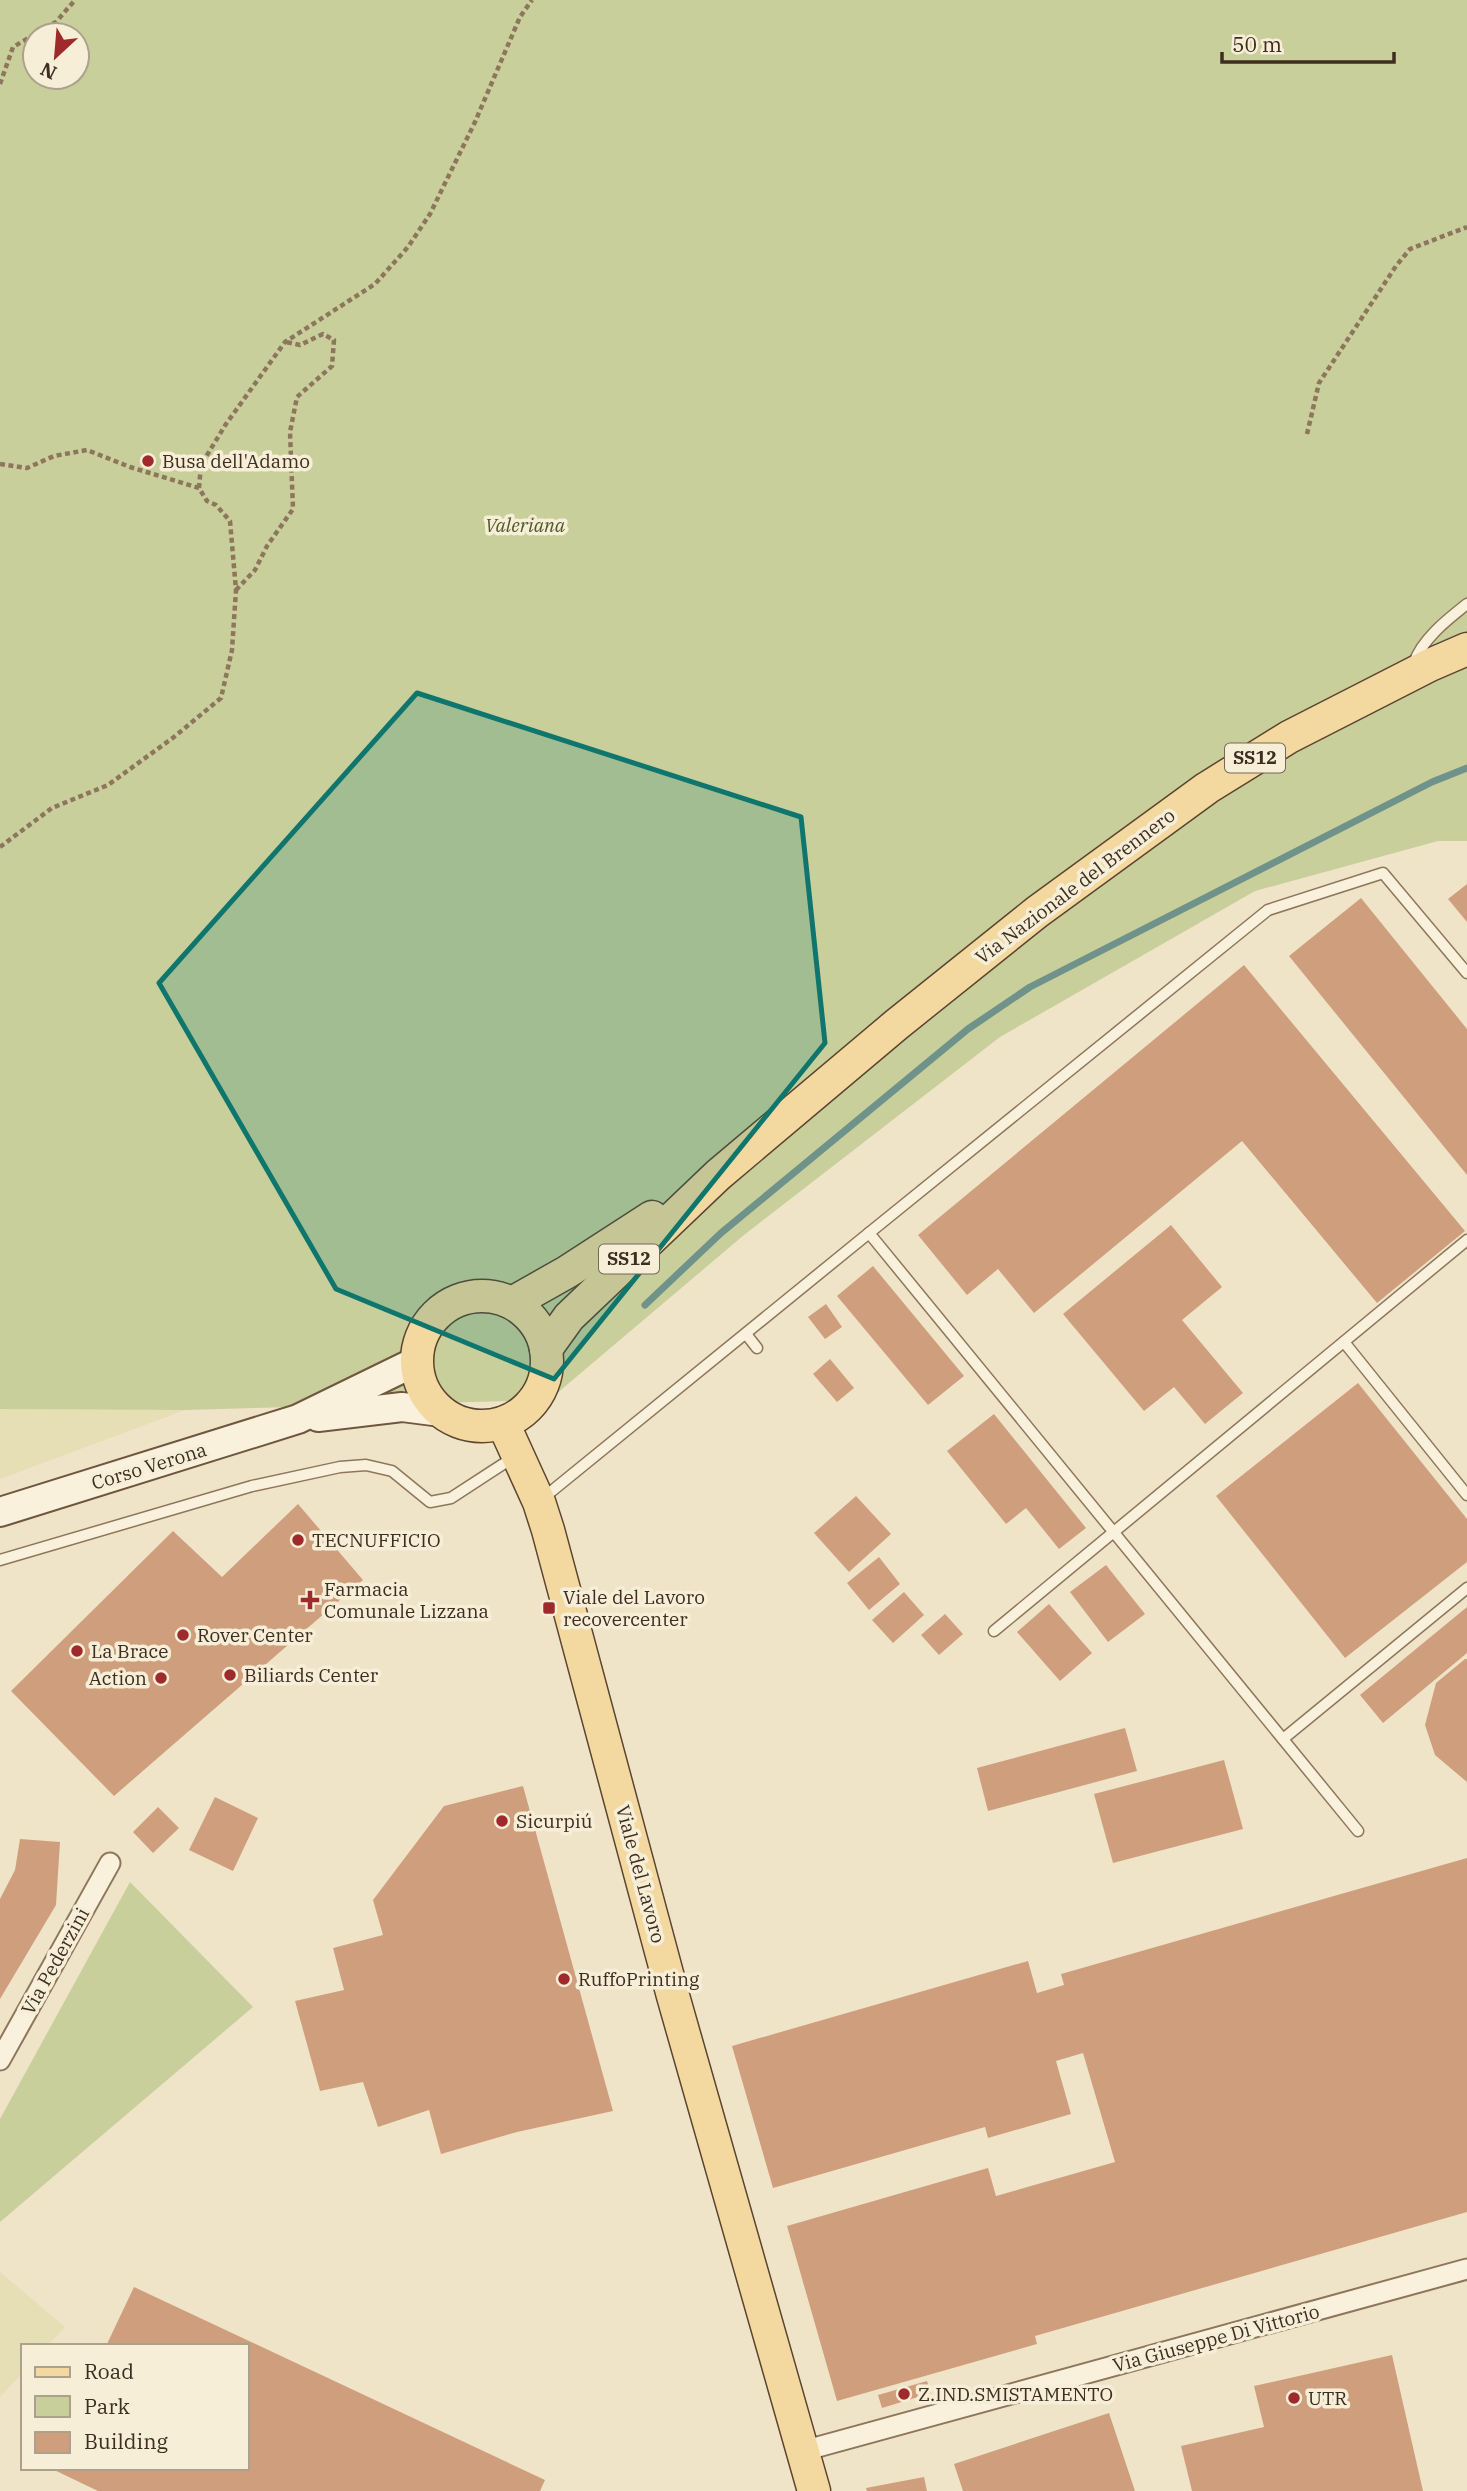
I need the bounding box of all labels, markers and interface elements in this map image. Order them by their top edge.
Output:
north arrow [21,21,91,91]
scale bar [1222,21,1394,65]
text: 50 m [1232,30,1282,58]
text: N [37,57,61,85]
place label: Busa dell'Adamo [162,449,310,473]
marker: Busa dell'Adamo [140,453,156,469]
park label: Valeriana [485,513,566,537]
road number: SS12 [1225,744,1285,772]
street label: Via Nazionale del Brennero [970,803,1180,969]
road number: SS12 [599,1244,659,1274]
street label: Corso Verona [89,1437,209,1495]
place label: TECNUFFICIO [312,1528,441,1552]
marker: TECNUFFICIO [290,1532,306,1548]
place label: Farmacia Comunale Lizzana [324,1577,489,1623]
place label: Viale del Lavoro recovercenter [563,1585,705,1631]
marker: Farmacia Comunale Lizzana [302,1592,318,1608]
marker: Viale del Lavoro recovercenter [541,1600,557,1616]
place label: Rover Center [197,1623,313,1647]
marker: Rover Center [175,1627,191,1643]
place label: La Brace [91,1639,168,1663]
marker: La Brace [69,1643,85,1659]
place label: Biliards Center [244,1663,379,1687]
place label: Action [89,1666,147,1690]
marker: Biliards Center [222,1667,238,1683]
marker: Action [153,1670,169,1686]
street label: Viale del Lavoro [611,1802,671,1946]
place label: Sicurpiú [516,1809,593,1833]
marker: Sicurpiú [494,1813,510,1829]
street label: Via Pederzini [16,1903,94,2019]
place label: RuffoPrinting [578,1967,700,1991]
marker: RuffoPrinting [556,1971,572,1987]
street label: Via Giuseppe Di Vittorio [1110,2299,1322,2377]
legend [21,2344,248,2470]
text: Road [84,2357,134,2385]
place label: Z.IND.SMISTAMENTO [918,2382,1113,2406]
marker: Z.IND.SMISTAMENTO [896,2386,912,2402]
place label: UTR [1308,2386,1347,2410]
marker: UTR [1286,2390,1302,2406]
text: Park [84,2392,131,2420]
text: Building [84,2427,169,2455]

